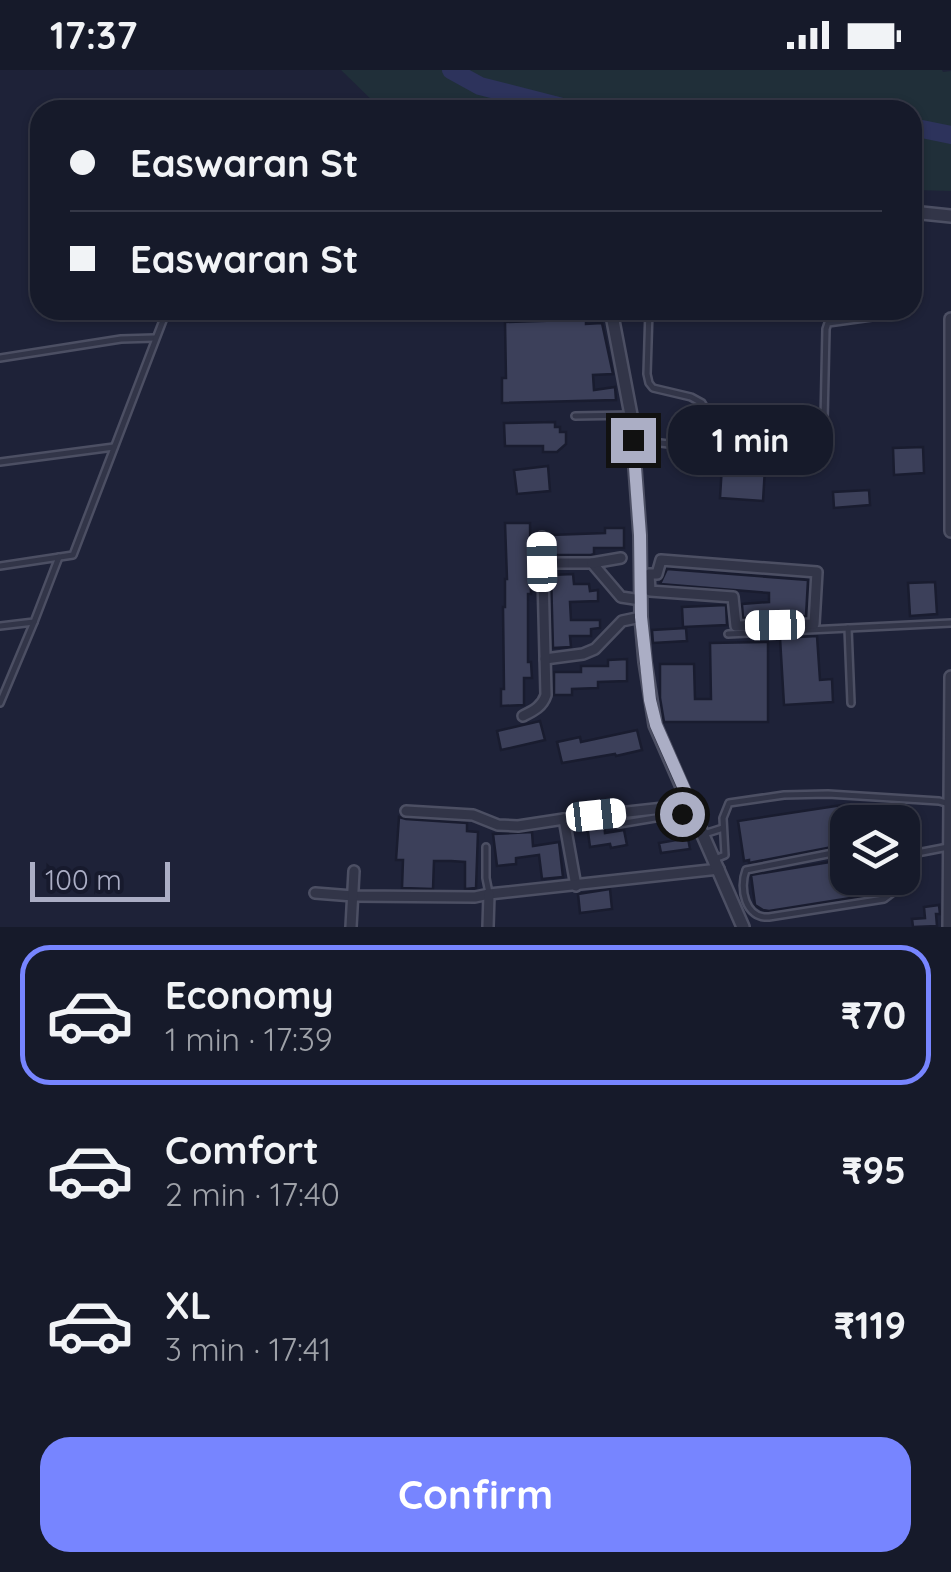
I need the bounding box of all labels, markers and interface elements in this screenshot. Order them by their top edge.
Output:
text: 17:37 [50,11,137,59]
text: Easwaran St [130,139,359,187]
text: Easwaran St [130,235,359,283]
callout: 1 min [668,405,833,475]
route end [611,418,656,463]
text: 1 min [712,420,789,460]
car [526,532,558,592]
car [745,609,805,641]
route start [660,792,705,837]
car [565,797,627,833]
map controls [830,805,920,895]
button: layers [830,805,920,895]
scale bar [30,857,170,901]
text: 100 m [45,862,122,897]
icon: car [45,970,135,1060]
text: Economy [165,971,334,1019]
text: ₹70 [841,991,906,1039]
text: 1 min · 17:39 [165,1019,333,1059]
icon: car [45,1125,135,1215]
text: Comfort [165,1126,319,1174]
text: ₹95 [842,1146,906,1194]
text: 2 min · 17:40 [165,1174,340,1214]
icon: car [45,1280,135,1370]
text: XL [165,1281,211,1329]
text: ₹119 [834,1301,906,1349]
text: 3 min · 17:41 [165,1329,331,1369]
button: Confirm [40,1437,911,1552]

